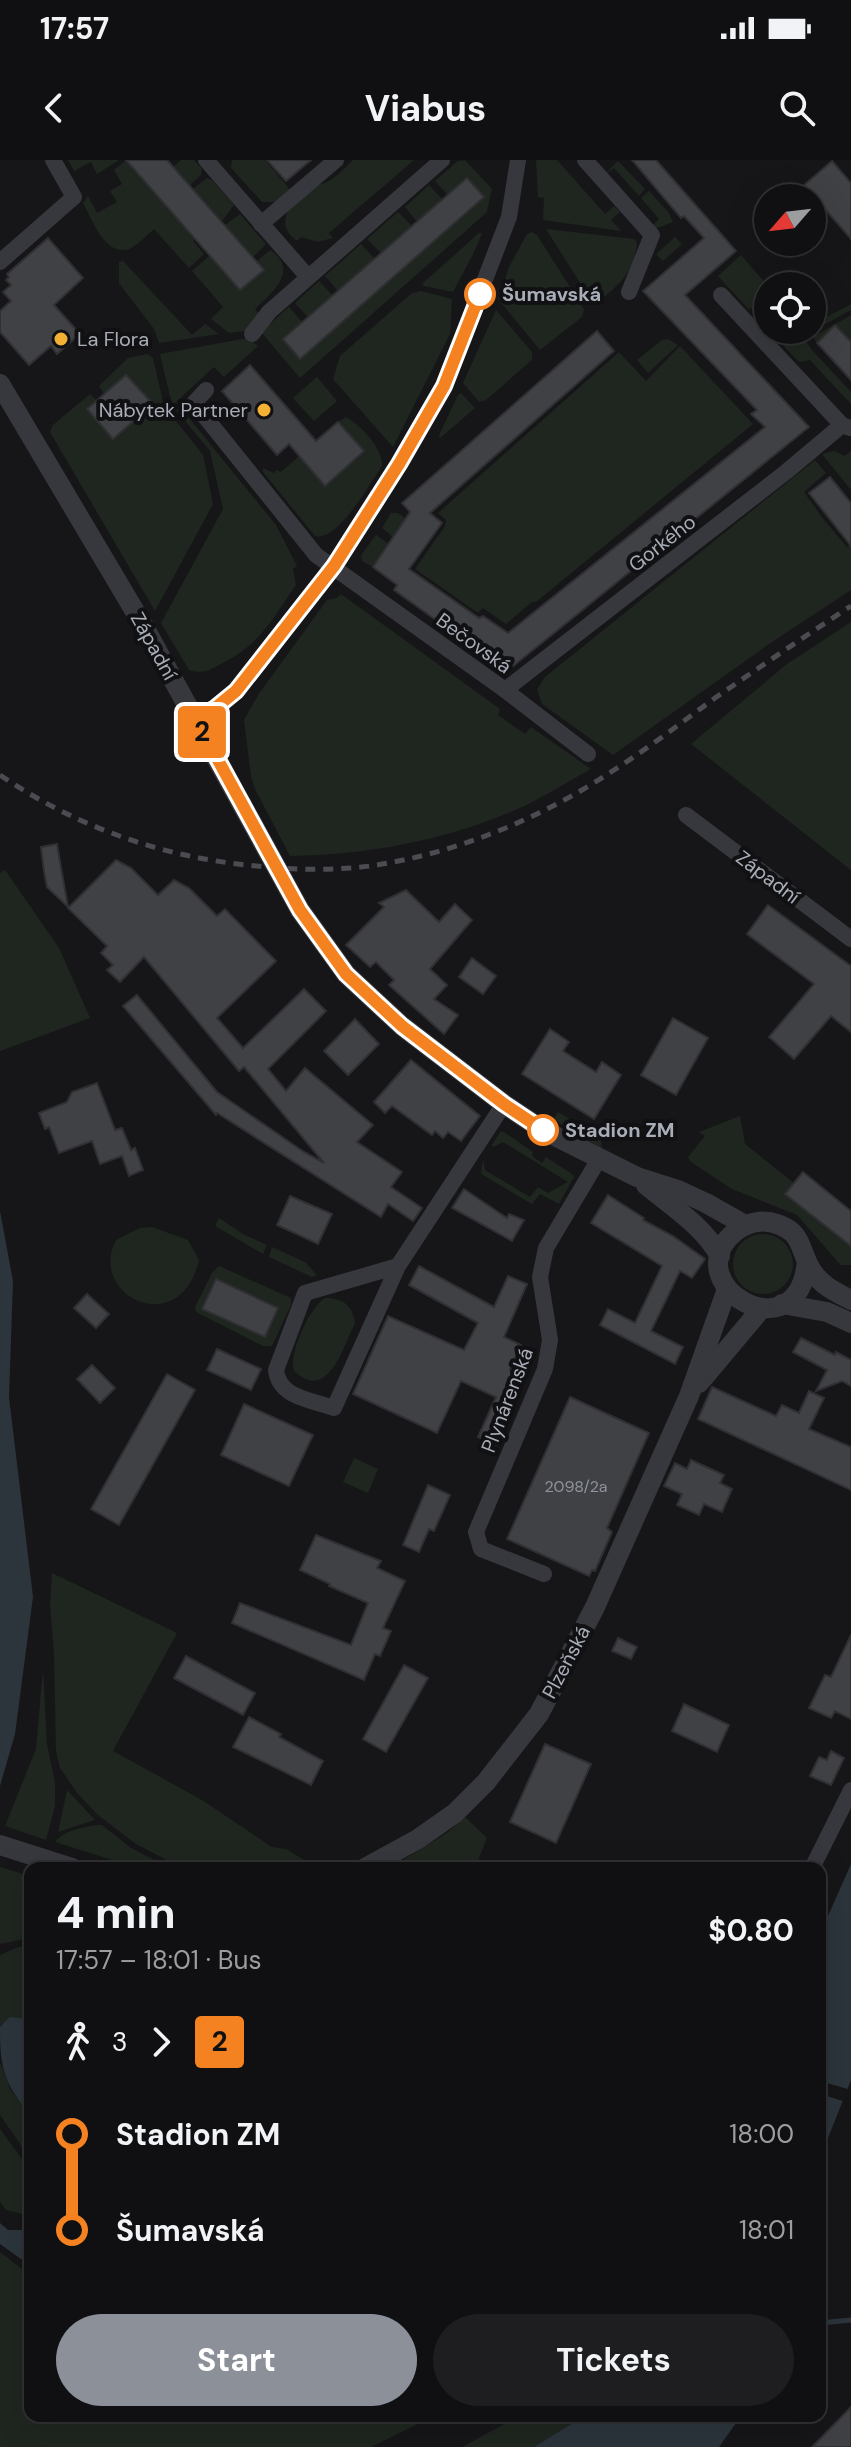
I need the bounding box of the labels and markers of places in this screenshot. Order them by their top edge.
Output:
marker: Šumavská [465,279,495,309]
place label: Šumavská [502,281,601,307]
place label: La Flora [77,326,149,352]
marker: La Flora [52,330,70,348]
place label: Nábytek Partner [99,397,248,423]
marker: Nábytek Partner [255,401,273,419]
marker: Stadion ZM [528,1115,558,1145]
place label: Stadion ZM [565,1117,675,1143]

